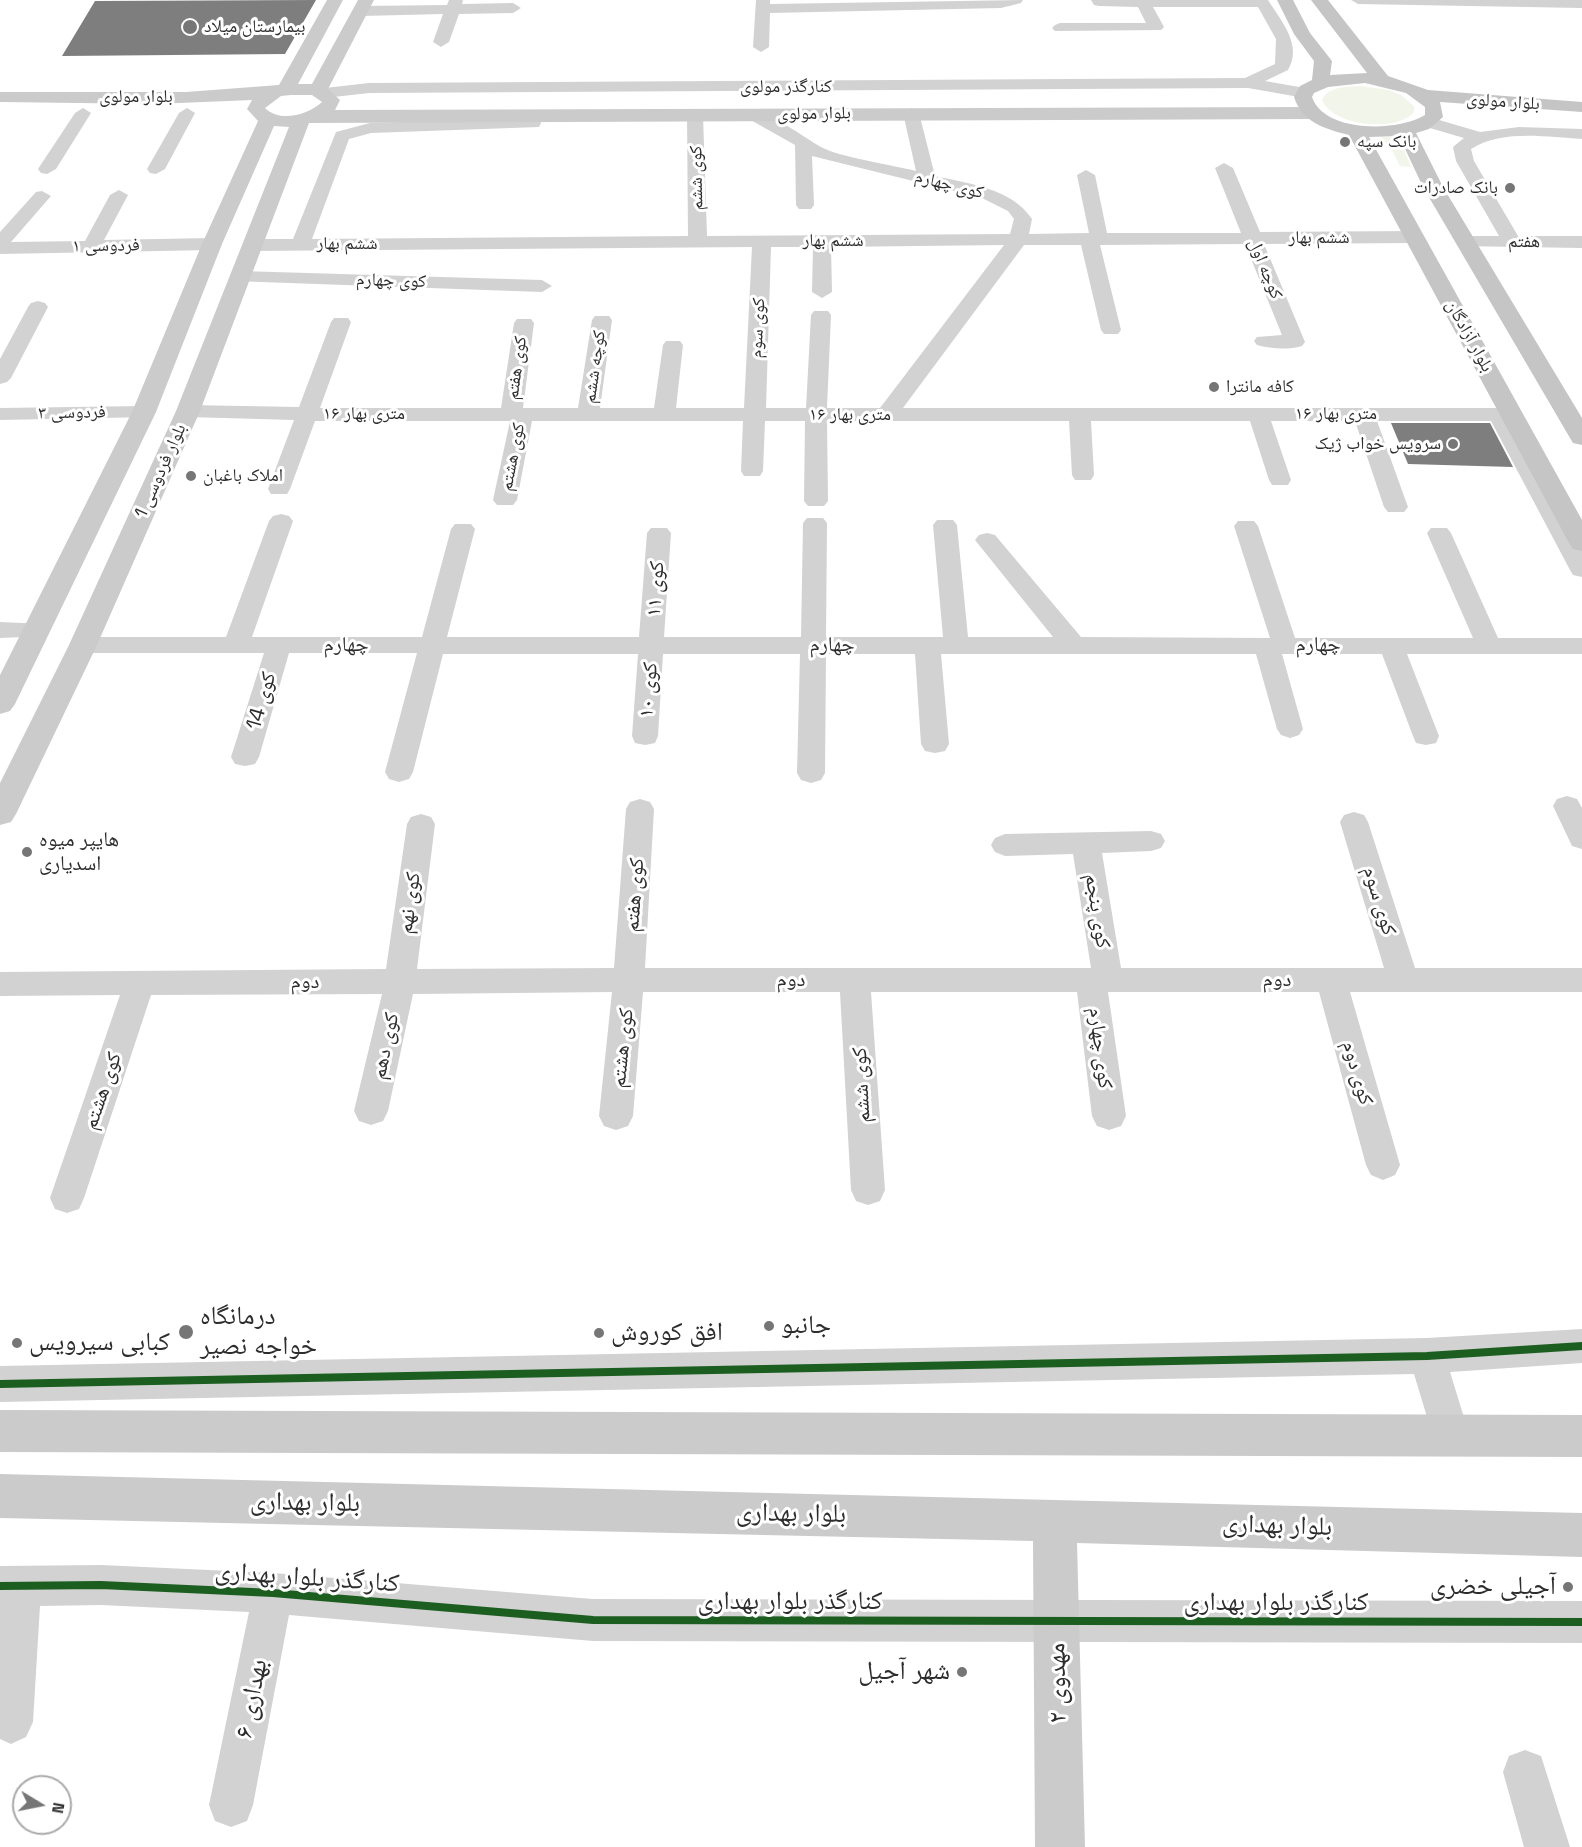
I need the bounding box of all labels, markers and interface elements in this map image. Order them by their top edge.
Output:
place label: بیمارستان میلاد [204,16,306,38]
marker: بیمارستان میلاد [181,18,199,36]
street label: کنارگذر مولوی [740,76,832,98]
street label: بلوار مولوی [99,86,173,108]
street label: بلوار مولوی [1466,89,1540,115]
street label: بلوار مولوی [777,103,851,125]
place label: بانک سپه [1357,131,1417,153]
marker: بانک سپه [1338,135,1352,149]
street label: کوی ششم [686,145,708,211]
street label: کوی چهارم [912,166,986,204]
place label: بانک صادرات [1414,177,1498,199]
marker: بانک صادرات [1503,181,1517,195]
street label: ششم بهار [1288,227,1350,249]
street label: ششم بهار [802,230,864,252]
street label: هفتم [1508,231,1540,253]
street label: ششم بهار [316,233,378,255]
street label: فردوسی ۱ [72,235,140,257]
street label: کوچه اول [1243,236,1287,302]
street label: کوی چهارم [356,269,426,293]
street label: بلوار آزادگان [1440,296,1498,376]
street label: کوی سوم [746,297,770,359]
street label: کوچه ششم [579,329,611,405]
street label: کوی هفتم [502,335,532,401]
place label: کافه مانترا [1226,376,1294,398]
marker: کافه مانترا [1207,380,1221,394]
street label: فردوسی ۳ [38,402,106,424]
street label: ۱۶ متری بهار [323,403,405,425]
street label: ۱۶ متری بهار [1295,403,1377,425]
street label: ۱۶ متری بهار [809,404,891,426]
street label: بلوار فردوسی 1 [131,421,191,521]
street label: کوی هشتم [496,421,530,493]
place label: سرویس خواب ژیک [1315,433,1441,455]
marker: سرویس خواب ژیک [1446,437,1460,451]
place label: املاک باغبان [203,465,283,487]
marker: املاک باغبان [184,469,198,483]
street label: کوی ۱۱ [641,560,671,618]
street label: چهارم [323,632,369,658]
street label: چهارم [809,632,855,658]
street label: چهارم [1295,632,1341,658]
street label: کوی ۱۰ [634,661,664,719]
street label: کوی 14 [242,669,282,733]
place label: هایپر میوه اسدیاری [39,827,119,877]
marker: هایپر میوه اسدیاری [20,845,34,859]
street label: کوی هفتم [620,857,650,933]
street label: کوی سوم [1357,863,1401,939]
street label: کوی نهم [393,871,427,935]
street label: کوی پنجم [1079,872,1115,950]
street label: دوم [777,967,805,993]
street label: دوم [1263,967,1291,993]
street label: دوم [291,969,319,995]
street label: کوی چهارم [1082,1006,1118,1090]
street label: کوی هشتم [606,1007,640,1089]
street label: کوی دهم [367,1010,405,1082]
street label: کوی دوم [1336,1038,1378,1108]
street label: کوی ششم [847,1047,877,1123]
street label: کوی هشتم [78,1049,128,1133]
place label: درمانگاه خواجه نصیر [200,1301,317,1362]
place label: جانبو [781,1310,831,1342]
place label: افق کوروش [611,1317,723,1349]
marker: جانبو [762,1319,776,1333]
marker: درمانگاه خواجه نصیر [177,1323,195,1341]
marker: افق کوروش [592,1326,606,1340]
place label: کبابی سیرویس [29,1327,170,1359]
marker: کبابی سیرویس [10,1336,24,1350]
street label: بلوار بهداری [250,1486,360,1520]
street label: بلوار بهداری [736,1497,846,1531]
street label: بلوار بهداری [1221,1508,1333,1544]
street label: کنارگذر بلوار بهداری [214,1556,400,1600]
place label: آجیلی خضری [1430,1571,1556,1603]
marker: آجیلی خضری [1561,1580,1575,1594]
street label: کنارگذر بلوار بهداری [697,1586,883,1618]
street label: کنارگذر بلوار بهداری [1183,1587,1369,1619]
street label: مهدوی ۲ [1042,1642,1074,1724]
place label: شهر آجیل [858,1656,950,1688]
street label: ۶ بهداری [229,1657,275,1741]
marker: شهر آجیل [955,1665,969,1679]
north arrow [12,1775,72,1835]
text: N [47,1801,70,1815]

